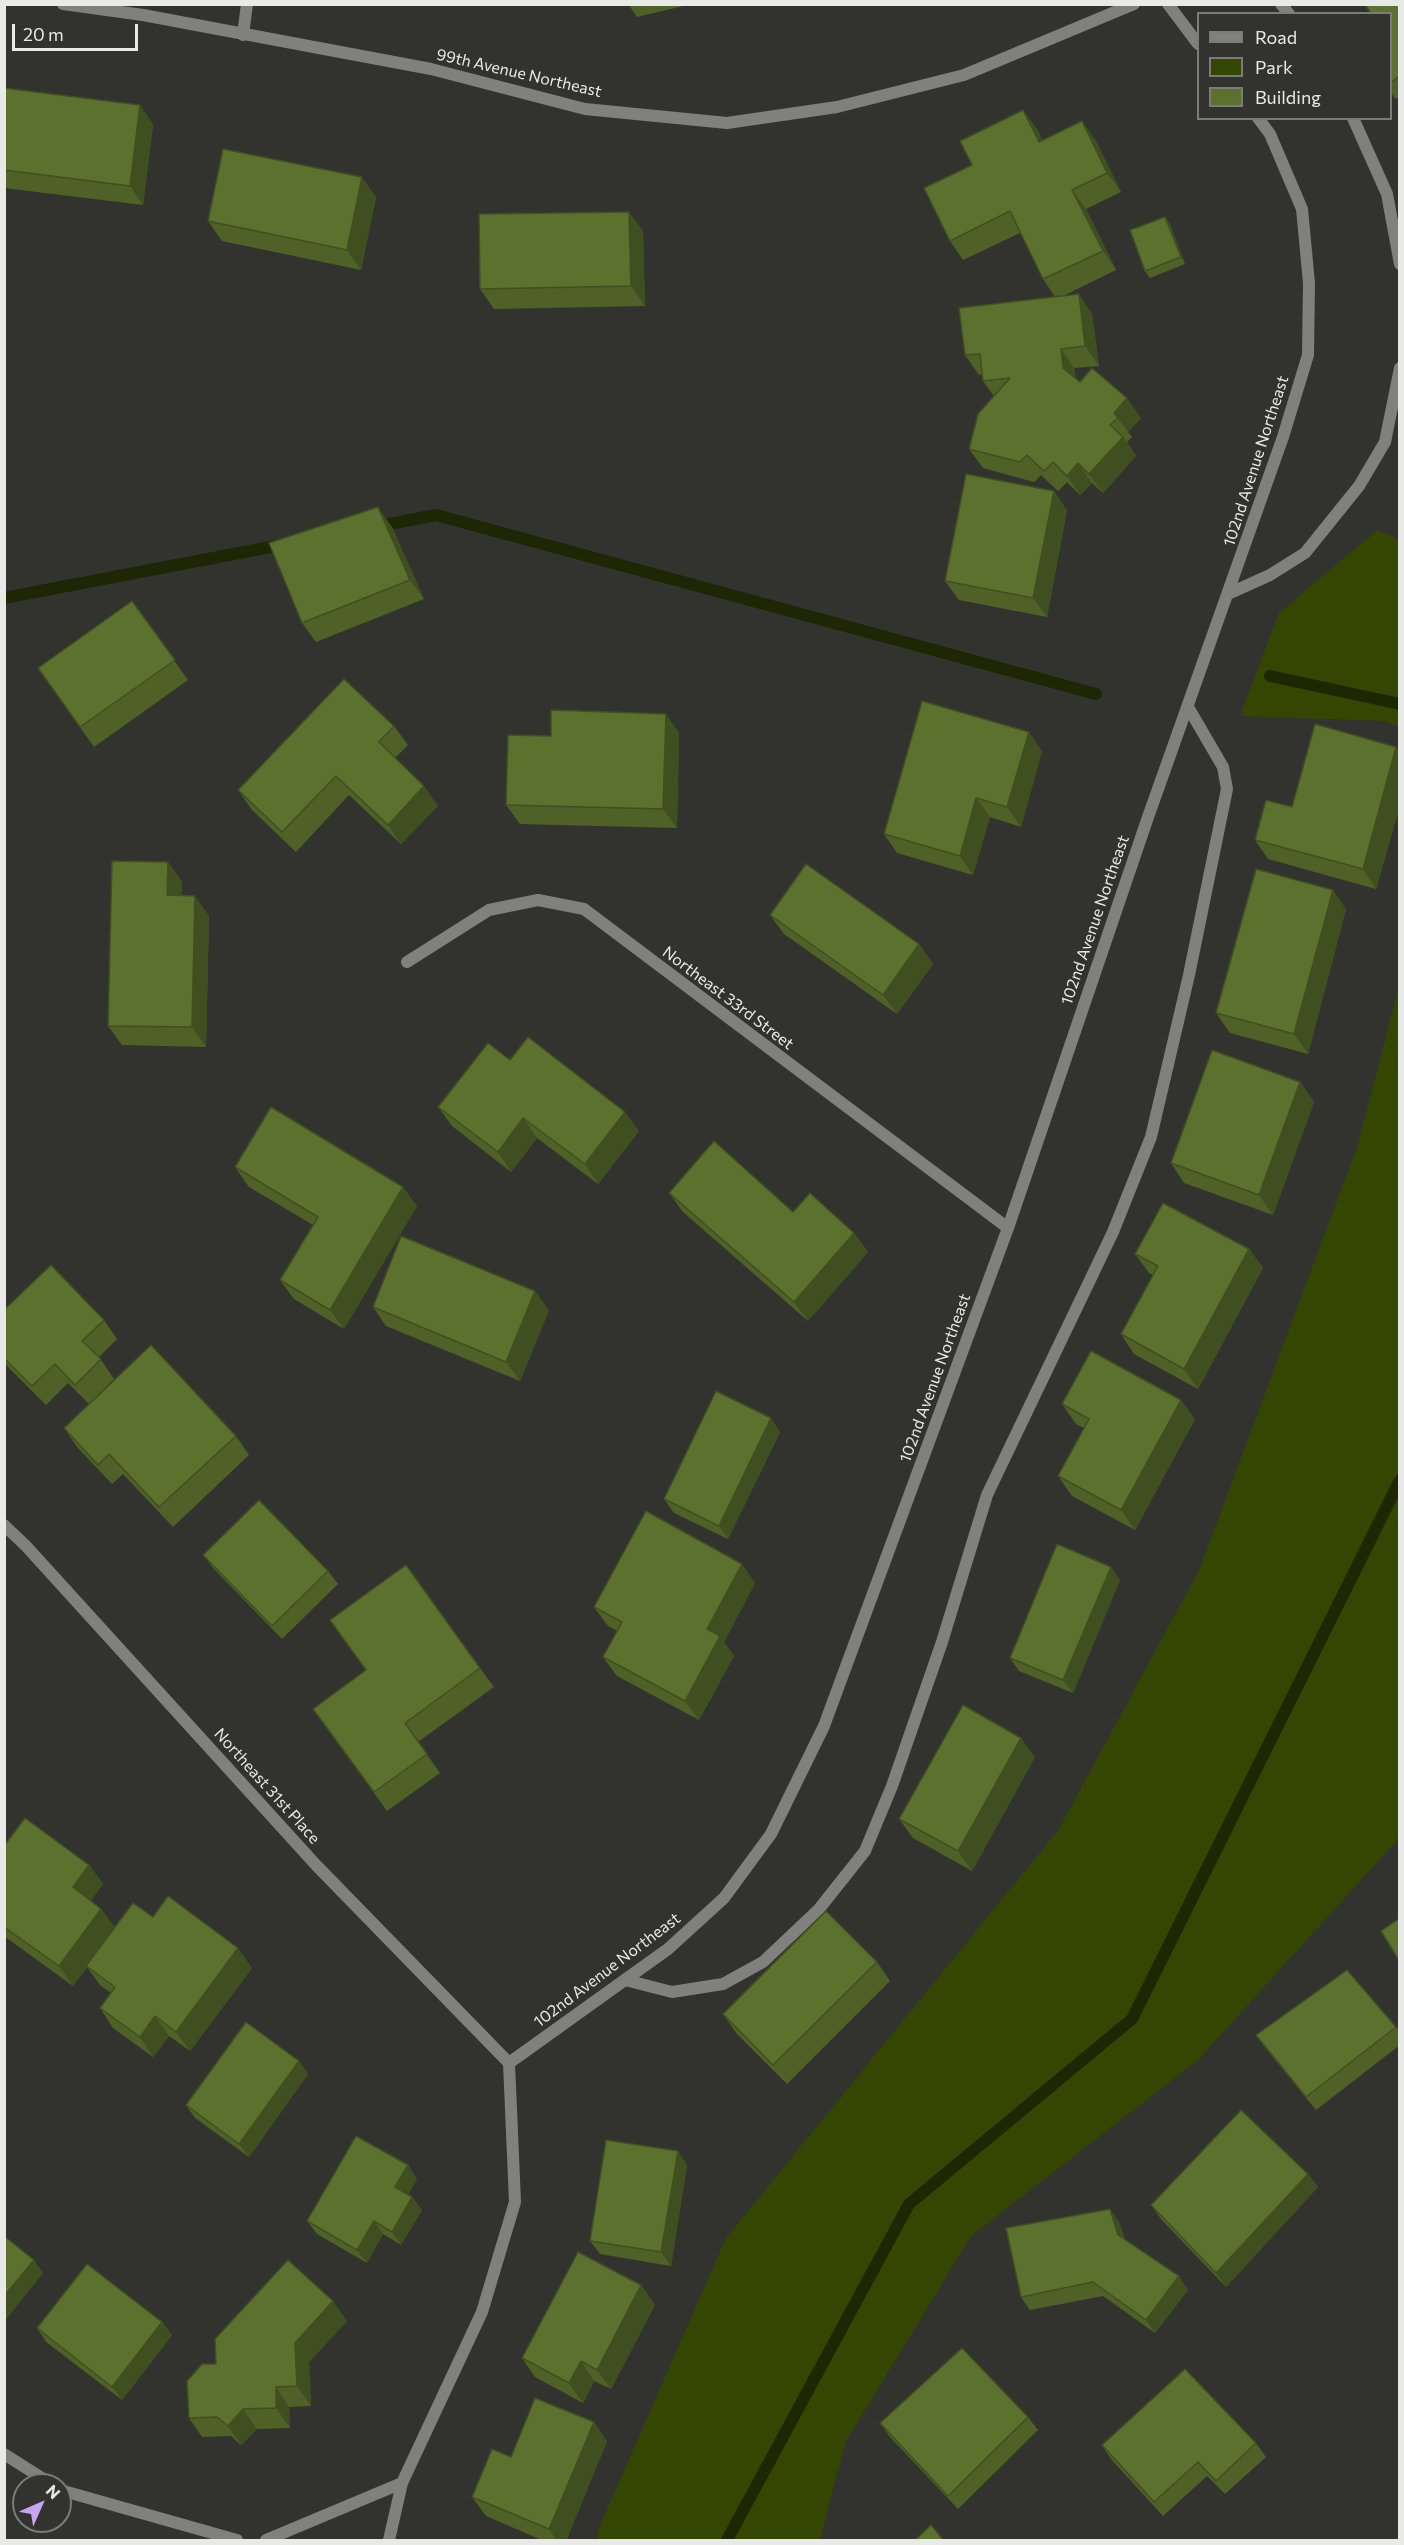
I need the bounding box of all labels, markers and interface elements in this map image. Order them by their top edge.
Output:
scale bar [15,12,141,50]
legend [1197,12,1392,120]
text: 20 m [23,23,64,45]
text: Road [1255,26,1297,48]
street label: 99th Avenue Northeast [435,45,603,101]
text: Park [1255,56,1293,78]
text: Building [1255,86,1321,108]
street label: 102nd Avenue Northeast [1219,373,1293,549]
street label: 102nd Avenue Northeast [1057,833,1133,1007]
street label: Northeast 33rd Street [659,942,797,1054]
street label: 102nd Avenue Northeast [895,1291,975,1465]
street label: Northeast 31st Place [210,1724,324,1848]
street label: 102nd Avenue Northeast [530,1909,684,2031]
north arrow [12,2473,72,2533]
text: N [43,2480,65,2502]

